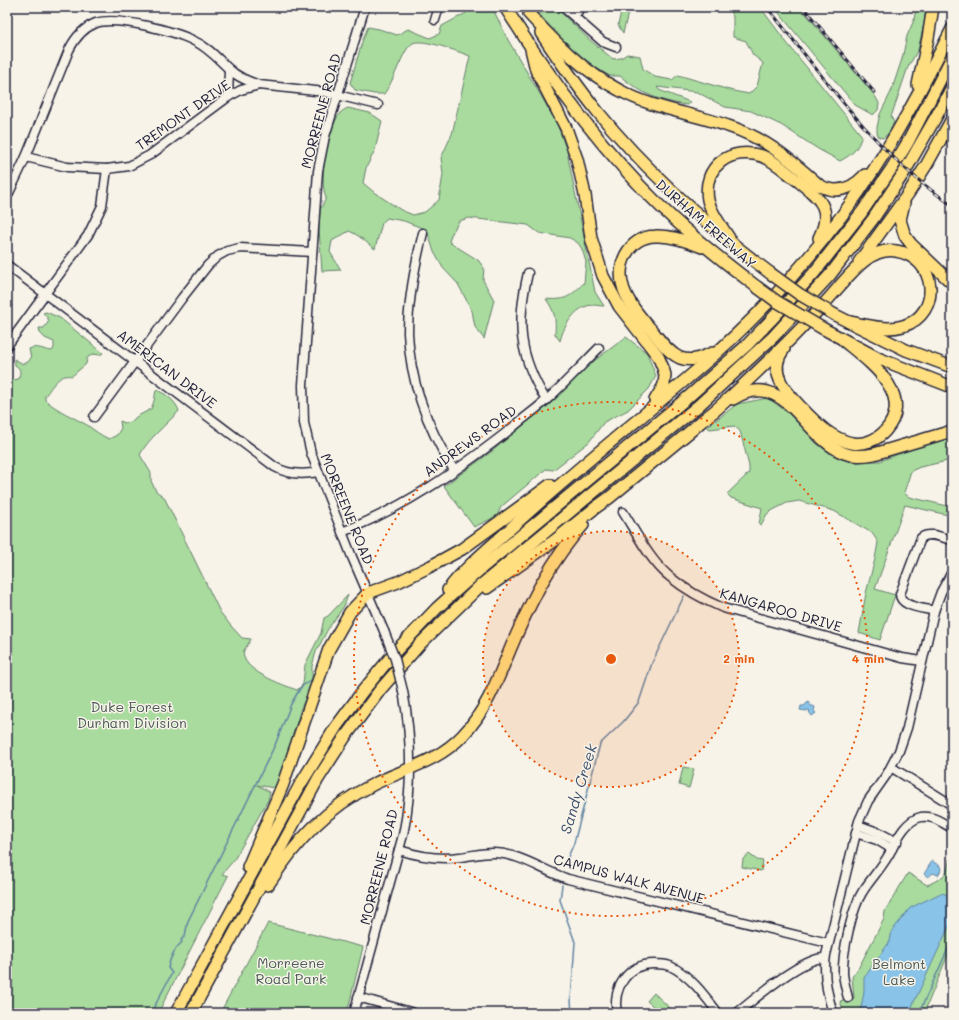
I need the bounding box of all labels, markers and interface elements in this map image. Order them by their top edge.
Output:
street label: MORREENE ROAD [296,51,345,171]
street label: TREMONT DRIVE [132,75,234,154]
street label: DURHAM FREEWAY [652,175,761,273]
street label: AMERICAN DRIVE [114,325,221,412]
street label: ANDREWS ROAD [419,400,520,481]
street label: MORREENE ROAD [316,450,378,567]
street label: KANGAROO DRIVE [718,583,844,636]
text: 2 min [723,650,755,666]
text: 4 min [852,650,884,666]
centre of rings [604,652,618,666]
park label: Duke Forest Durham Division [77,697,187,732]
water label: Sandy Creek [555,740,602,836]
street label: MORREENE ROAD [355,807,402,927]
street label: CAMPUS WALK AVENUE [551,849,707,908]
park label: Morreene Road Park [255,953,327,988]
park label: Belmont Lake [872,954,926,989]

